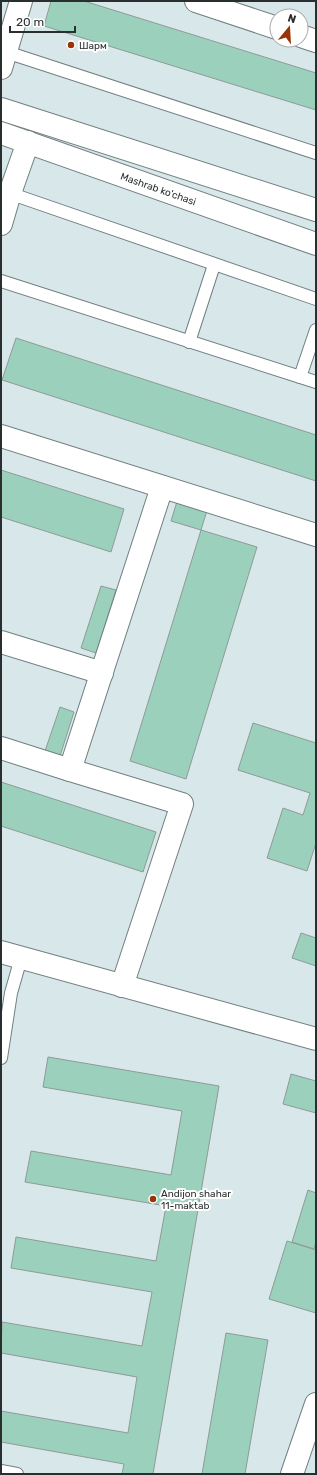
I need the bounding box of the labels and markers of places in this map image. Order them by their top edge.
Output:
marker: Шарм [66,40,76,50]
place label: Шарм [79,40,107,52]
place label: Andijon shahar 11-maktab [161,1188,231,1212]
marker: Andijon shahar 11-maktab [148,1194,158,1204]

